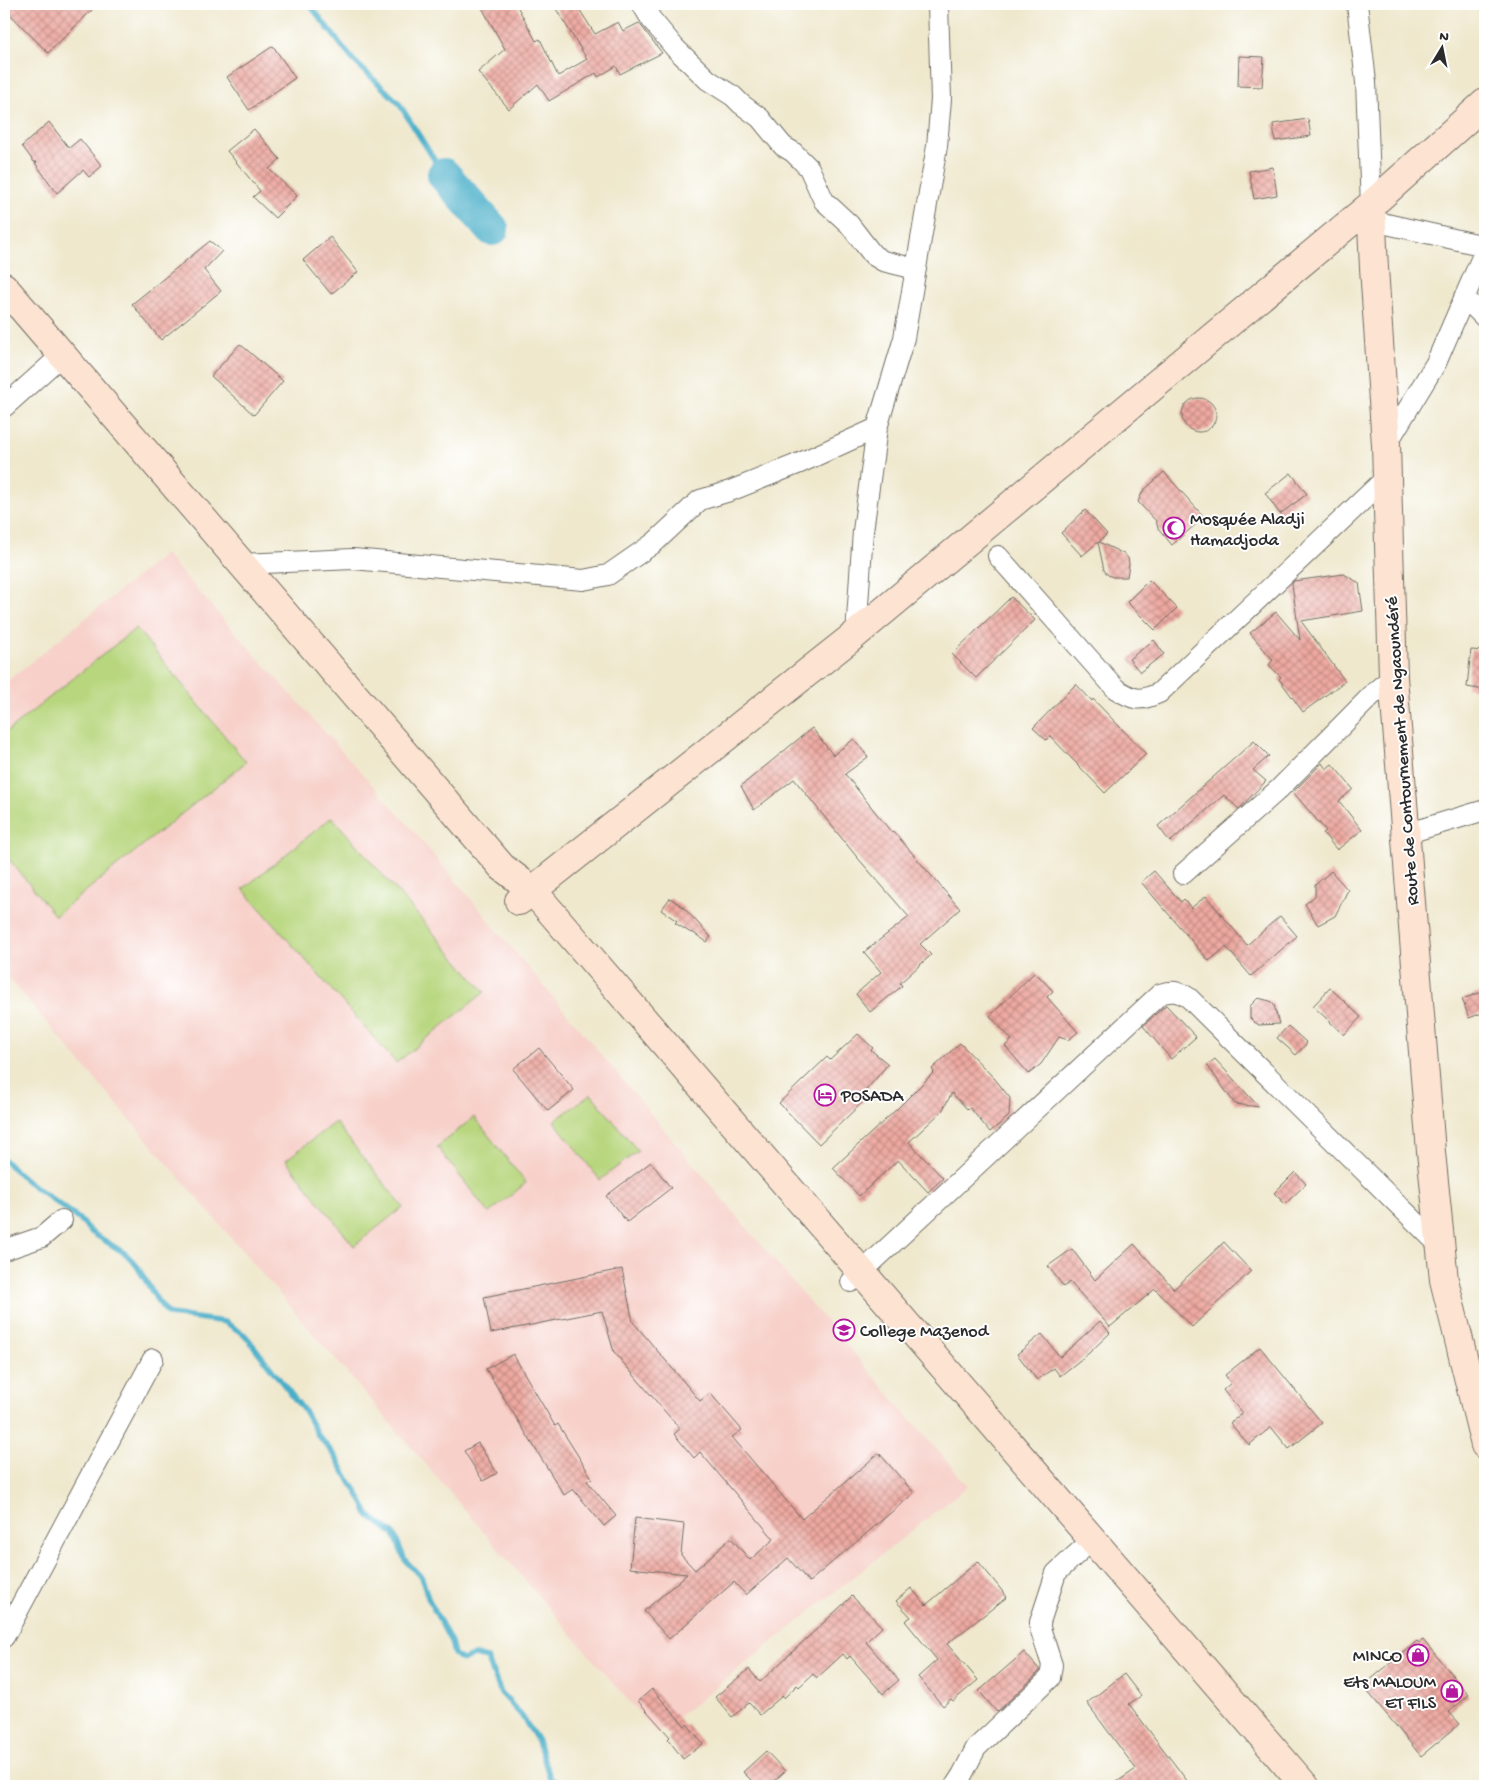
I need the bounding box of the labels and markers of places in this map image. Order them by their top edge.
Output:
place label: Mosquée Aladji Hamadjoda [1190,510,1305,552]
mosque icon: Mosquée Aladji Hamadjoda [1162,516,1186,540]
hotel icon: POSADA [813,1083,837,1107]
place label: POSADA [840,1087,904,1108]
school or university icon: College Mazenod [832,1318,856,1342]
place label: College Mazenod [860,1322,990,1343]
shop icon: MINCO [1406,1643,1430,1667]
place label: MINCO [1353,1647,1402,1668]
place label: Ets MALOUM ET FILS [1343,1673,1437,1715]
shop icon: Ets MALOUM ET FILS [1440,1679,1464,1703]

